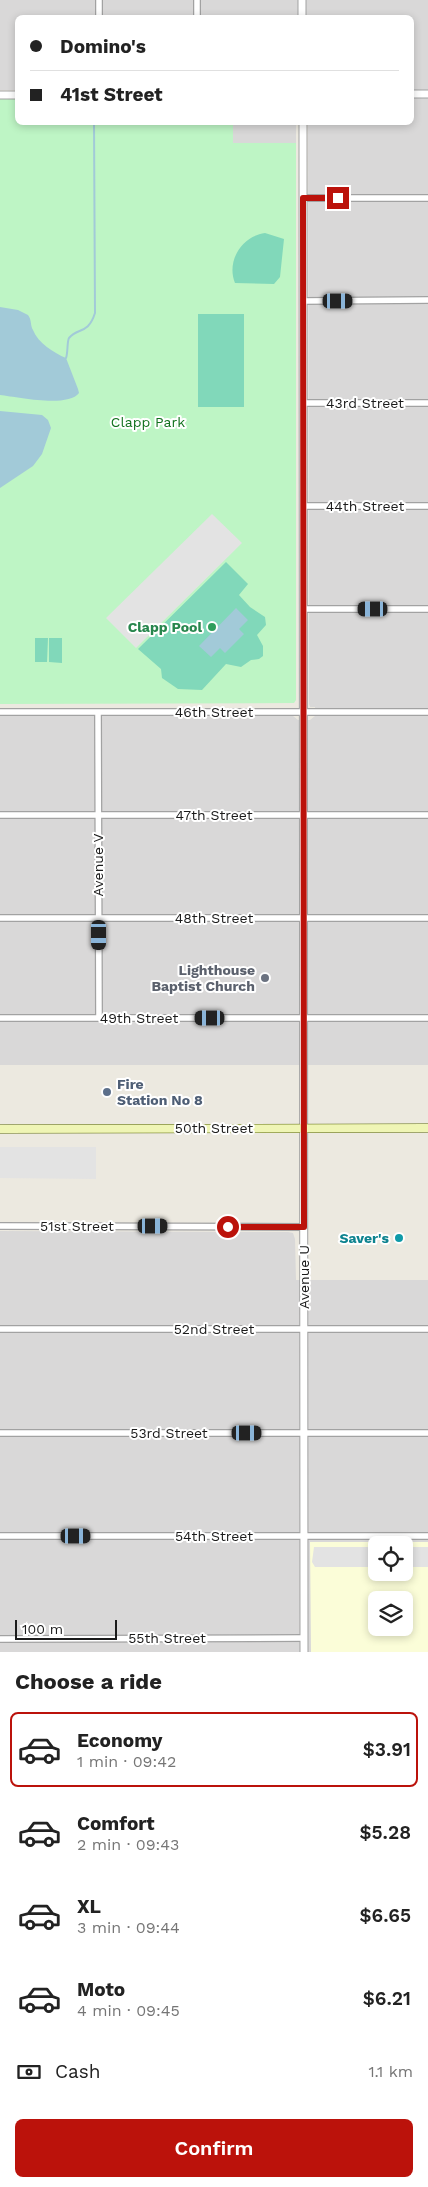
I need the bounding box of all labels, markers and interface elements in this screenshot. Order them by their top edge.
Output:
text: Domino's [60,35,146,58]
text: 41st Street [60,83,163,106]
route end [327,187,349,209]
car [323,294,353,309]
street label: 43rd Street [326,395,404,411]
park label: Clapp Park [111,414,185,430]
street label: 44th Street [326,498,404,514]
car [358,602,388,617]
place label: Clapp Pool [128,619,202,635]
marker: Clapp Pool [206,621,218,633]
street label: 46th Street [175,704,253,720]
street label: 47th Street [175,807,253,823]
street label: Avenue V [90,834,106,896]
street label: 48th Street [175,910,253,926]
car [91,920,106,950]
place label: Lighthouse Baptist Church [151,962,255,994]
marker: Lighthouse Baptist Church [259,972,271,984]
street label: 49th Street [100,1010,178,1026]
car [195,1011,225,1026]
place label: Fire Station No 8 [117,1076,203,1108]
marker: Fire Station No 8 [101,1086,113,1098]
street label: 50th Street [175,1120,253,1136]
route start [217,1216,239,1238]
street label: 51st Street [40,1218,114,1234]
car [138,1219,168,1234]
place label: Saver's [339,1230,390,1246]
marker: Saver's [393,1232,405,1244]
street label: Avenue U [296,1245,312,1309]
street label: 52nd Street [174,1321,254,1337]
street label: 53rd Street [130,1425,208,1441]
car [232,1426,262,1441]
street label: 54th Street [175,1528,253,1544]
car [61,1529,91,1544]
map controls [368,1536,413,1636]
button: locate [368,1536,413,1581]
button: layers [368,1591,413,1636]
scale bar [15,1617,118,1640]
text: 100 m [22,1621,63,1637]
street label: 55th Street [128,1630,206,1646]
text: Choose a ride [15,1669,162,1694]
icon: car [17,1727,62,1772]
text: Economy [77,1729,162,1752]
text: $3.91 [363,1738,411,1761]
text: 1 min · 09:42 [77,1752,176,1771]
icon: car [17,1810,62,1855]
text: Comfort [77,1812,155,1835]
text: $5.28 [359,1821,411,1844]
text: 2 min · 09:43 [77,1835,179,1854]
icon: car [17,1893,62,1938]
text: XL [77,1895,101,1918]
text: $6.65 [359,1904,411,1927]
text: 3 min · 09:44 [77,1918,180,1937]
icon: car [17,1976,62,2021]
text: Moto [77,1978,125,2001]
text: $6.21 [363,1987,411,2010]
text: 4 min · 09:45 [77,2001,180,2020]
icon: cash [15,2058,43,2086]
text: Cash [55,2060,101,2083]
text: 1.1 km [368,2062,413,2081]
button: Confirm [15,2119,413,2177]

